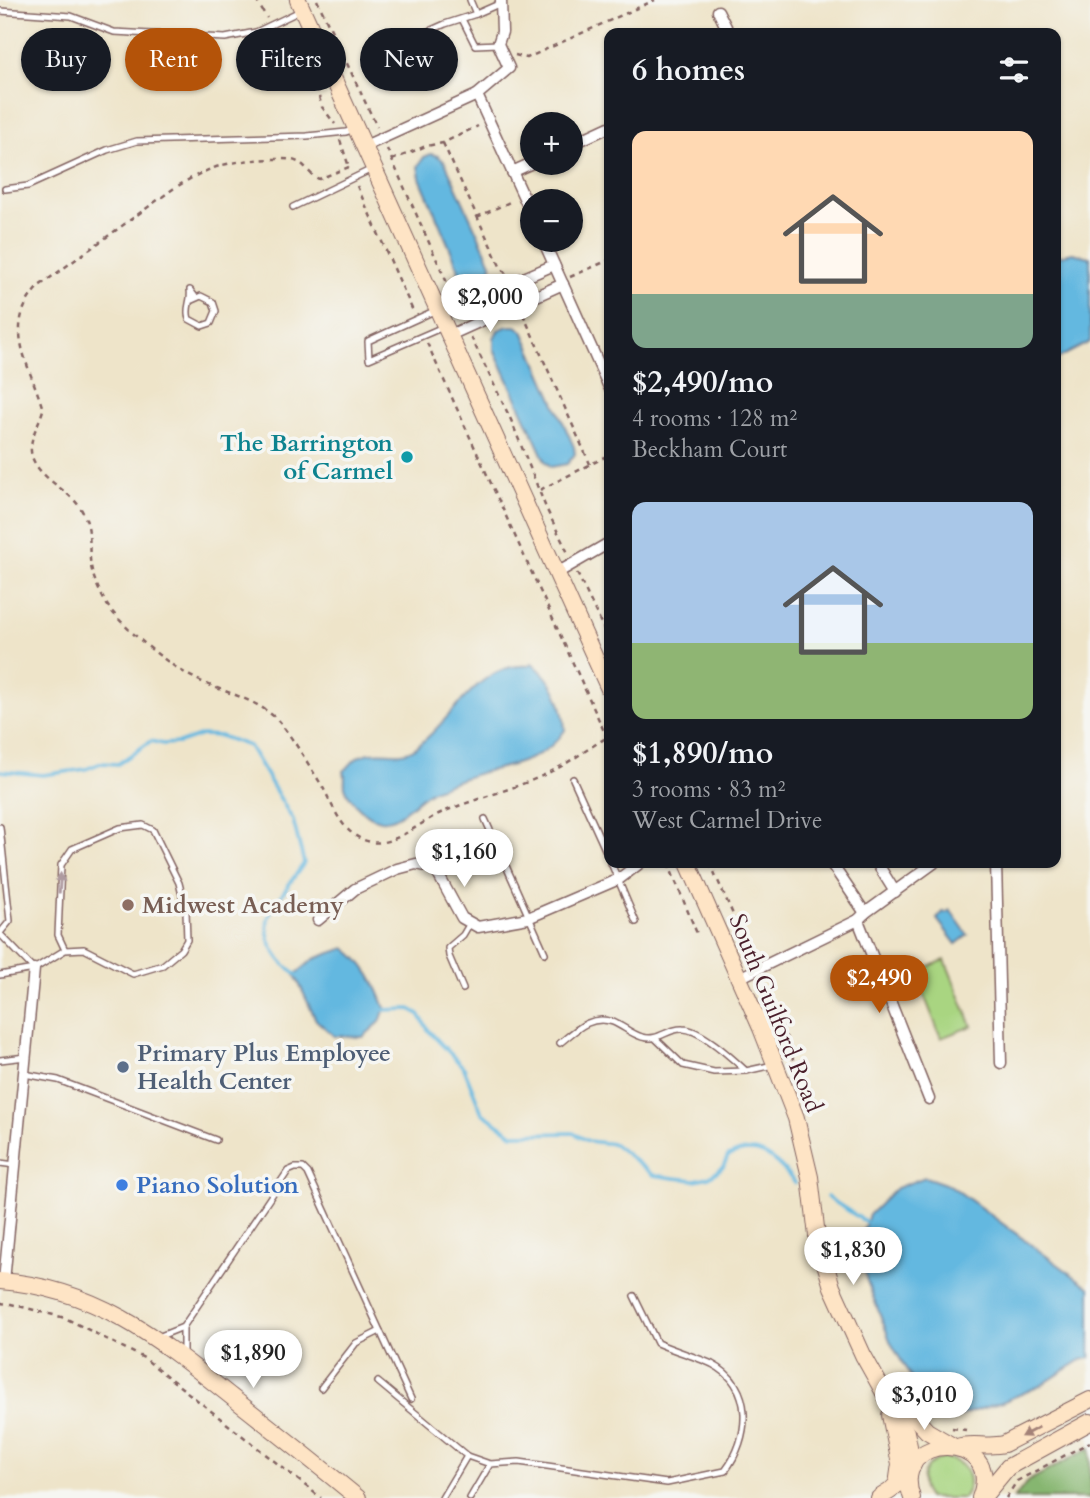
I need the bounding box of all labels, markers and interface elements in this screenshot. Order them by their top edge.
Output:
chip: Buy [21,28,111,91]
chip: Rent [125,28,222,91]
chip: Filters [236,28,346,91]
chip: New [360,28,458,91]
text: 6 homes [632,50,745,91]
icon: filters [995,51,1033,89]
map controls [520,112,583,252]
button: + [520,112,583,175]
icon: home [770,176,896,302]
button: − [520,189,583,252]
pin: $2,000 [433,274,547,334]
text: $2,000 [457,281,523,312]
text: $2,490/mo [632,362,773,403]
text: 4 rooms · 128 m² [632,403,797,434]
place label: The Barrington of Carmel [220,427,394,488]
text: Beckham Court [632,434,787,465]
marker: The Barrington of Carmel [399,449,415,465]
icon: home [770,547,896,673]
text: $1,890/mo [632,733,773,774]
text: 3 rooms · 83 m² [632,774,785,805]
text: West Carmel Drive [632,805,822,836]
pin: $1,160 [407,830,521,889]
text: $1,160 [431,836,497,867]
one-way arrow [54,872,65,894]
place label: Midwest Academy [142,889,344,922]
marker: Midwest Academy [120,897,136,913]
street label: South Guilford Road [721,909,831,1118]
pin: $2,490 [822,956,936,1015]
text: $2,490 [846,962,912,993]
place label: Primary Plus Employee Health Center [137,1037,391,1098]
marker: Primary Plus Employee Health Center [115,1059,131,1075]
place label: Piano Solution [136,1169,300,1202]
marker: Piano Solution [114,1177,130,1193]
pin: $1,830 [796,1228,910,1287]
text: $1,830 [820,1234,886,1265]
pin: $1,890 [196,1330,310,1390]
text: $1,890 [220,1337,286,1368]
pin: $3,010 [867,1372,981,1432]
text: $3,010 [891,1379,957,1410]
one-way arrow [1019,1425,1039,1437]

